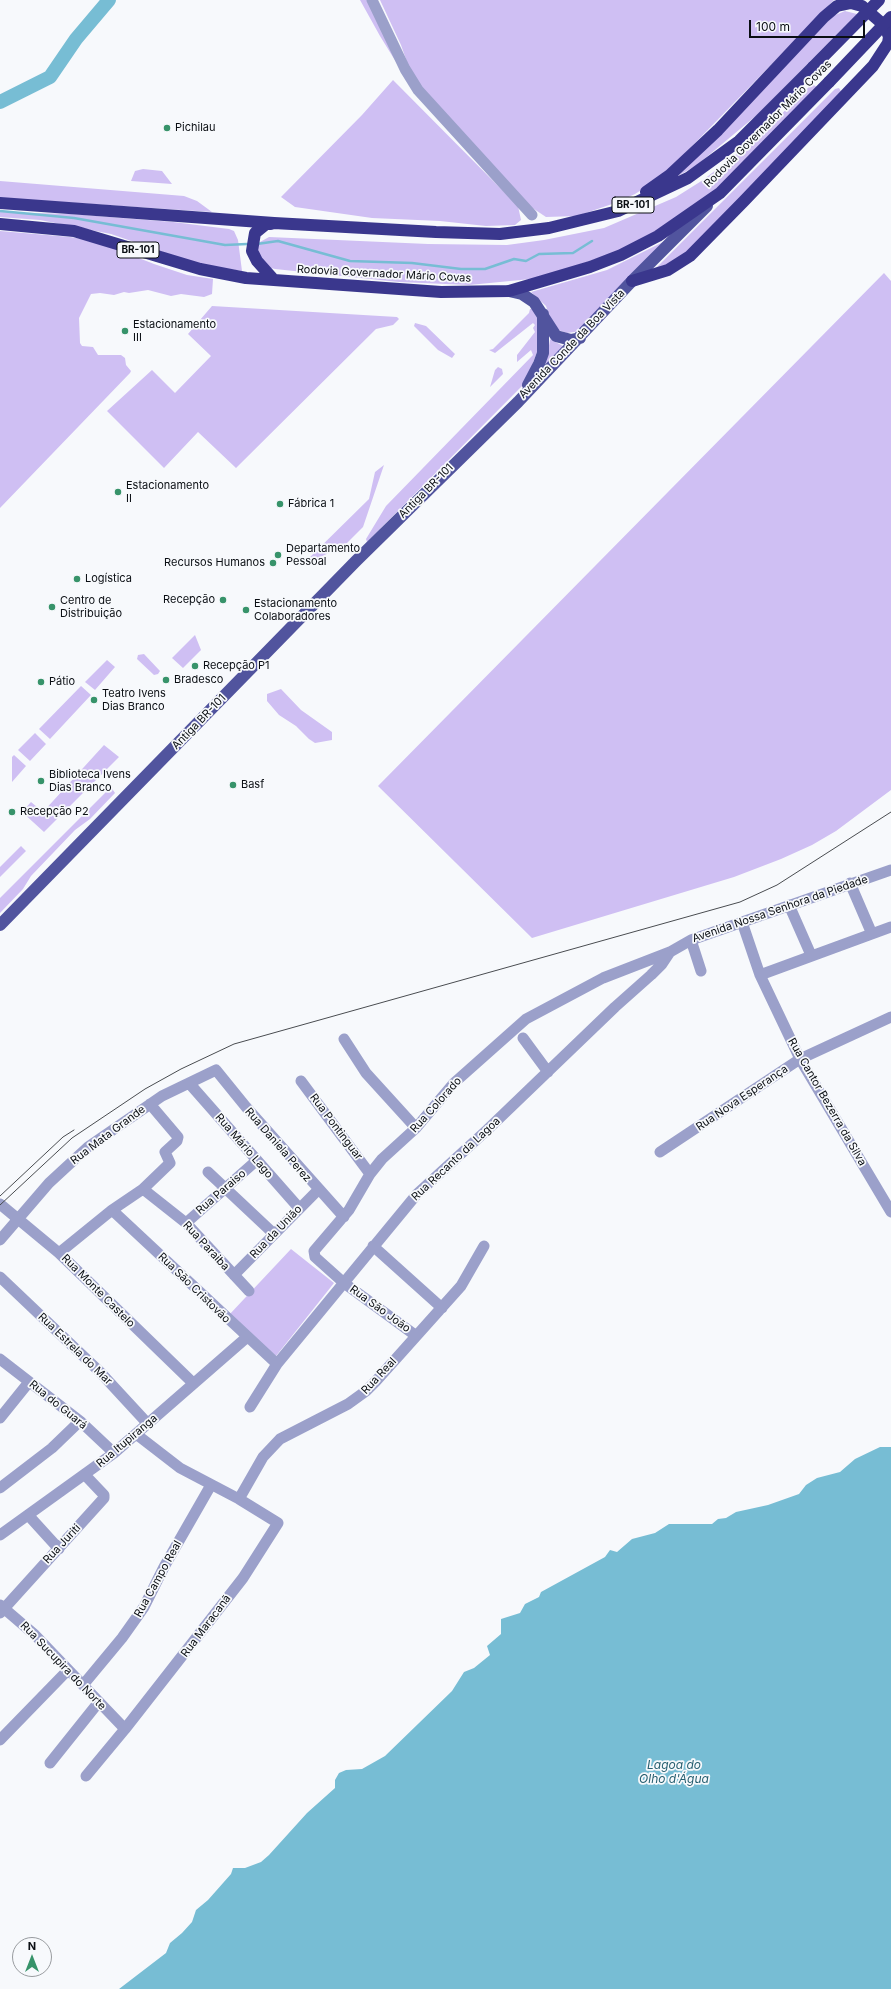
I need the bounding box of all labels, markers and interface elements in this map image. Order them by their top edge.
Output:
scale bar [751,12,867,38]
text: 100 m [756,19,790,34]
street label: Rodovia Governador Mário Covas [702,58,834,190]
place label: Pichilau [175,121,215,135]
marker: Pichilau [162,123,172,133]
road number: BR-101 [612,197,654,213]
road number: BR-101 [117,242,159,258]
street label: Rodovia Governador Mário Covas [296,263,472,285]
street label: Avenida Conde da Boa Vista [516,287,628,401]
place label: Estacionamento III [133,318,216,344]
marker: Estacionamento III [120,326,130,336]
street label: Antiga BR-101 [396,461,456,521]
place label: Estacionamento II [126,479,209,505]
marker: Estacionamento II [113,487,123,497]
place label: Fábrica 1 [288,497,334,511]
marker: Fábrica 1 [275,499,285,509]
place label: Departamento Pessoal [286,542,360,568]
marker: Departamento Pessoal [273,550,283,560]
place label: Recursos Humanos [164,556,265,570]
marker: Recursos Humanos [268,558,278,568]
place label: Logística [85,572,132,586]
marker: Logística [72,574,82,584]
place label: Recepção [163,593,215,607]
place label: Centro de Distribuição [60,594,122,620]
marker: Recepção [218,595,228,605]
place label: Estacionamento Colaboradores [254,597,337,623]
marker: Centro de Distribuição [47,602,57,612]
marker: Estacionamento Colaboradores [241,605,251,615]
place label: Recepção P1 [203,659,270,673]
marker: Recepção P1 [190,661,200,671]
place label: Bradesco [174,673,223,687]
place label: Pátio [49,675,75,689]
marker: Bradesco [161,675,171,685]
marker: Pátio [36,677,46,687]
place label: Teatro Ivens Dias Branco [102,687,166,713]
street label: Antiga BR-101 [169,692,229,752]
marker: Teatro Ivens Dias Branco [89,695,99,705]
place label: Biblioteca Ivens Dias Branco [49,768,131,794]
marker: Biblioteca Ivens Dias Branco [36,776,46,786]
place label: Basf [241,778,264,792]
marker: Basf [228,780,238,790]
place label: Recepção P2 [20,805,89,819]
marker: Recepção P2 [7,807,17,817]
street label: Avenida Nossa Senhora da Piedade [690,873,870,945]
street label: Rua Cantor Bezerra da Silva [785,1036,869,1168]
street label: Rua Nova Esperança [694,1062,790,1134]
street label: Rua Colorado [408,1074,464,1136]
street label: Rua Pontinguar [307,1091,365,1163]
street label: Rua Mata Grande [68,1103,148,1167]
street label: Rua Daniela Perez [242,1105,314,1185]
street label: Rua Mário Lago [212,1111,276,1181]
street label: Rua Recanto da Lagoa [409,1114,503,1204]
street label: Rua Paraiso [193,1167,249,1217]
street label: Rua da União [247,1203,305,1261]
street label: Rua Paraiba [180,1219,232,1273]
street label: Rua São Cristovão [155,1250,233,1326]
street label: Rua Monte Castelo [59,1252,137,1330]
street label: Rua São João [347,1283,413,1335]
street label: Rua Estrela do Mar [35,1310,115,1388]
street label: Rua Real [359,1355,399,1397]
street label: Rua do Guará [26,1378,90,1432]
street label: Rua Itupiranga [94,1412,160,1470]
street label: Rua Juriti [41,1522,83,1566]
street label: Rua Campo Real [132,1538,184,1620]
street label: Rua Maracanã [178,1592,234,1660]
street label: Rua Sucupira do Norte [17,1619,109,1713]
water label: Lagoa do Olho d'Água [639,1758,709,1786]
north arrow [12,1937,52,1977]
text: N [28,1939,36,1953]

